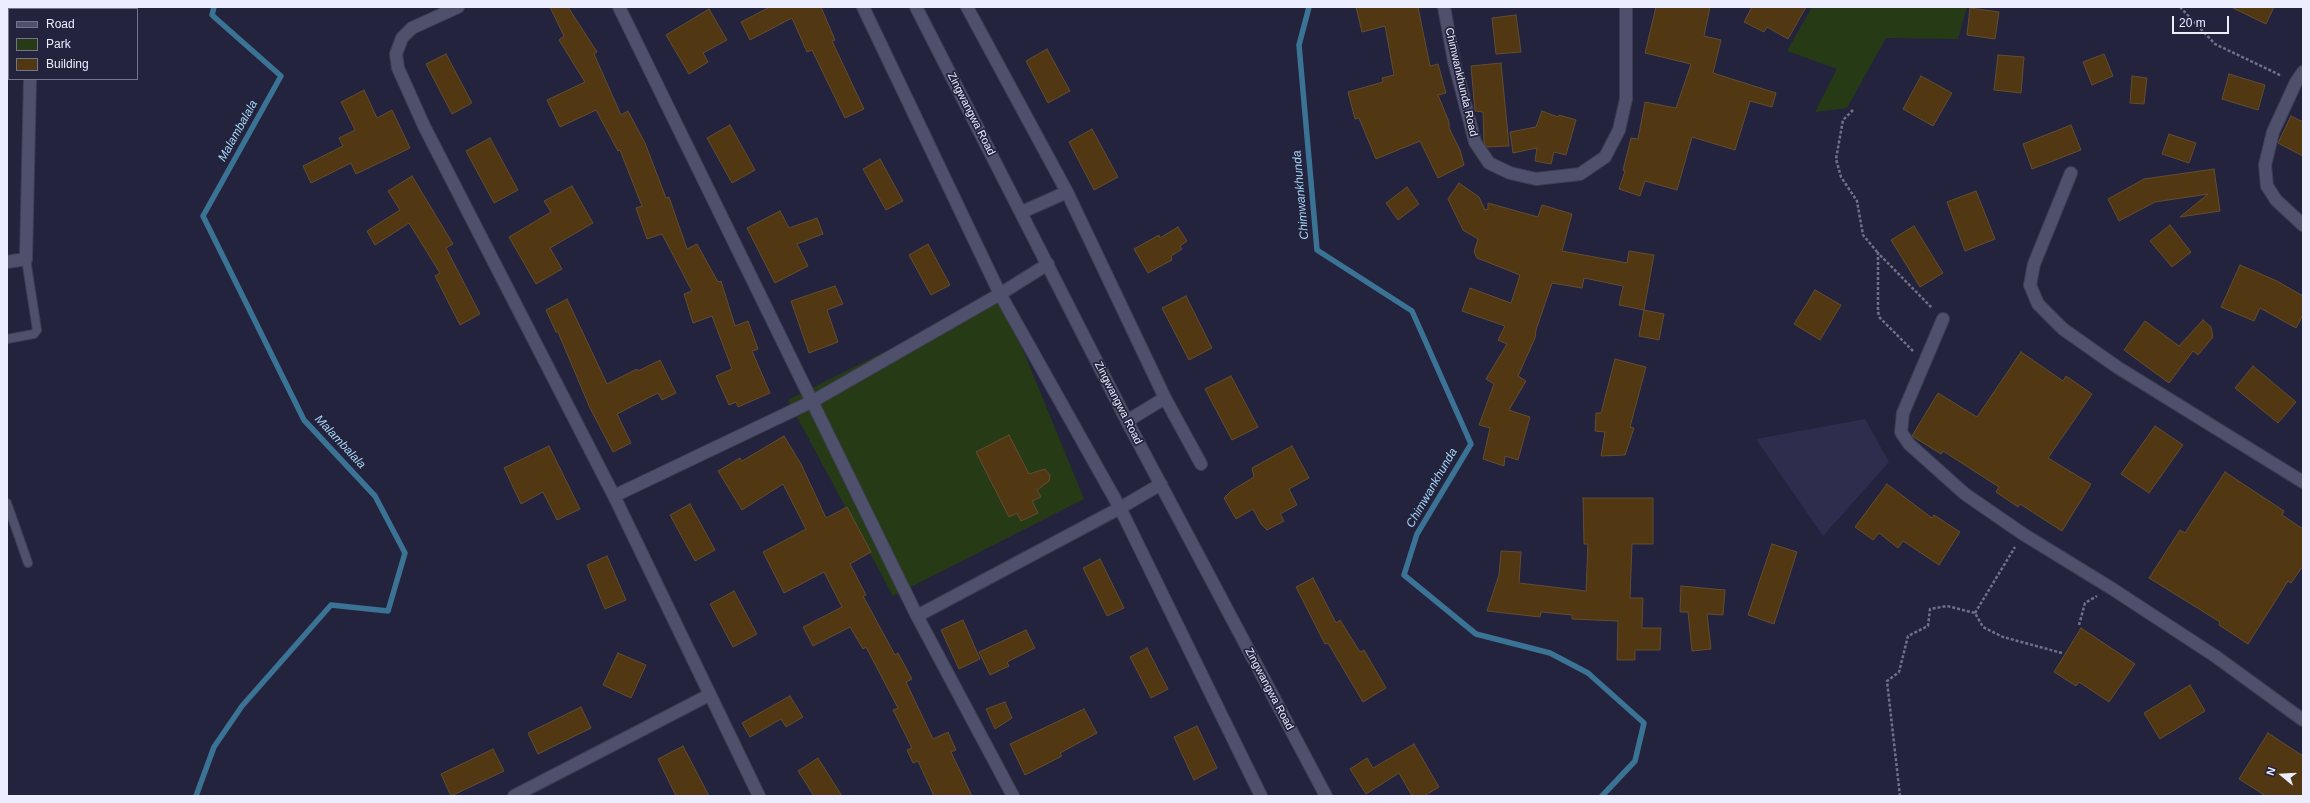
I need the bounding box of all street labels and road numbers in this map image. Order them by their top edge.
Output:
street label: Chimwankhunda Road [1442,26,1480,138]
street label: Zingwangwa Road [944,70,998,158]
street label: Zingwangwa Road [1091,359,1145,447]
street label: Zingwangwa Road [1242,646,1296,732]

